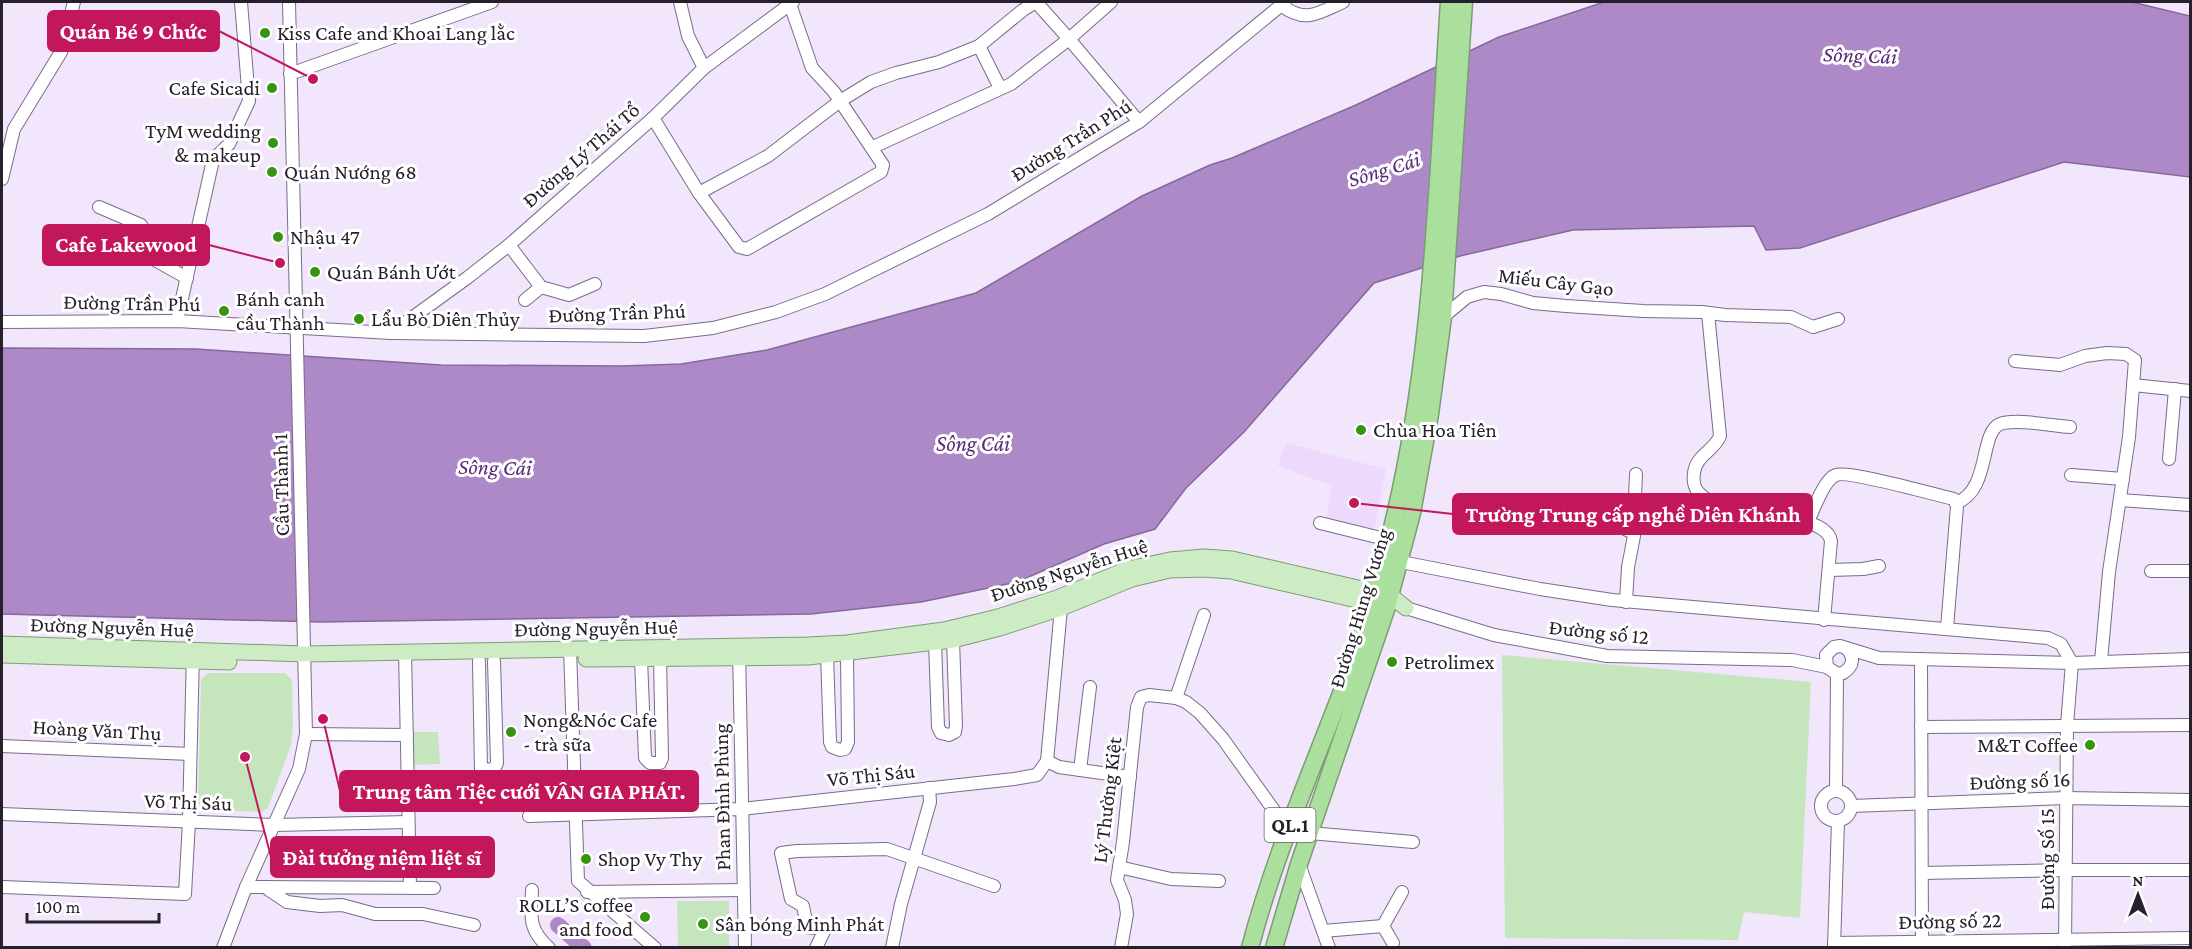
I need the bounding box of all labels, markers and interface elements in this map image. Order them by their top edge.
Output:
callout: Quán Bé 9 Chức [48,11,219,51]
text: Quán Bé 9 Chức [59,19,207,44]
place label: Kiss Cafe and Khoai Lang lằc [277,21,515,45]
marker: Kiss Cafe and Khoai Lang lằc [258,26,272,40]
water label: Sông Cái [1823,41,1897,69]
place label: Cafe Sicadi [168,76,260,100]
marker: Cafe Sicadi [265,81,279,95]
street label: Đường Trần Phú [1006,93,1136,187]
street label: Đường Lý Thái Tổ [518,98,644,212]
place label: TyM wedding & makeup [145,119,261,167]
marker: TyM wedding & makeup [266,136,280,150]
water label: Sông Cái [1345,146,1423,192]
place label: Quán Nướng 68 [284,160,417,184]
marker: Quán Nướng 68 [265,165,279,179]
callout: Cafe Lakewood [43,225,209,265]
place label: Nhậu 47 [290,225,360,249]
marker: Nhậu 47 [271,230,285,244]
text: Cafe Lakewood [55,232,197,257]
place label: Quán Bánh Ướt [327,260,457,284]
street label: Miếu Cây Gạo [1497,263,1615,301]
marker: Quán Bánh Ướt [308,265,322,279]
place label: Bánh canh cầu Thành [236,287,325,335]
street label: Đường Trần Phú [63,290,201,316]
street label: Đường Trần Phú [548,299,686,327]
marker: Bánh canh cầu Thành [217,304,231,318]
place label: Lẩu Bò Diên Thủy [371,307,520,331]
marker: Lẩu Bò Diên Thủy [352,312,366,326]
place label: Chùa Hoa Tiên [1373,418,1497,442]
marker: Chùa Hoa Tiên [1354,423,1368,437]
water label: Sông Cái [936,431,1010,456]
street label: Cầu Thành 1 [268,433,294,537]
water label: Sông Cái [458,454,532,480]
callout: Trường Trung cấp nghề Diên Khánh [1453,494,1812,534]
text: Trường Trung cấp nghề Diên Khánh [1465,502,1801,527]
street label: Đường Hùng Vương [1324,525,1396,691]
street label: Đường Nguyễn Huệ [987,533,1151,607]
street label: Đường Nguyễn Huệ [30,612,194,642]
street label: Đường Nguyễn Huệ [514,615,678,641]
street label: Đường số 12 [1548,615,1650,649]
place label: Petrolimex [1404,650,1495,674]
marker: Petrolimex [1385,655,1399,669]
place label: Nọng&Nóc Cafe - trà sữa [523,708,657,756]
street label: Hoàng Văn Thụ [32,715,162,745]
street label: Phan Đình Phùng [709,723,735,871]
marker: Nọng&Nóc Cafe - trà sữa [504,725,518,739]
place label: M&T Coffee [1977,733,2078,757]
street label: Lý Thường Kiệt [1087,734,1127,864]
marker: M&T Coffee [2083,738,2097,752]
street label: Võ Thị Sáu [826,758,916,792]
street label: Đường số 16 [1969,767,2071,795]
callout: Trung tâm Tiệc cưới VÂN GIA PHÁT. [340,771,698,811]
text: Trung tâm Tiệc cưới VÂN GIA PHÁT. [352,779,686,804]
street label: Võ Thị Sáu [143,788,233,816]
road number: QL.1 [1264,808,1316,842]
street label: Đường Số 15 [2035,808,2059,910]
callout: Đài tưởng niệm liệt sĩ [271,837,494,877]
text: Đài tưởng niệm liệt sĩ [283,845,483,870]
place label: Shop Vy Thy [598,847,702,871]
marker: Shop Vy Thy [579,852,593,866]
north arrow [2108,865,2168,925]
text: N [2133,872,2144,889]
scale bar [27,886,159,924]
place label: ROLL’S coffee and food [519,893,633,941]
text: 100 m [36,897,81,917]
street label: Đường số 22 [1898,908,2002,934]
marker: ROLL’S coffee and food [638,910,652,924]
place label: Sân bóng Minh Phát [715,912,885,936]
marker: Sân bóng Minh Phát [696,917,710,931]

